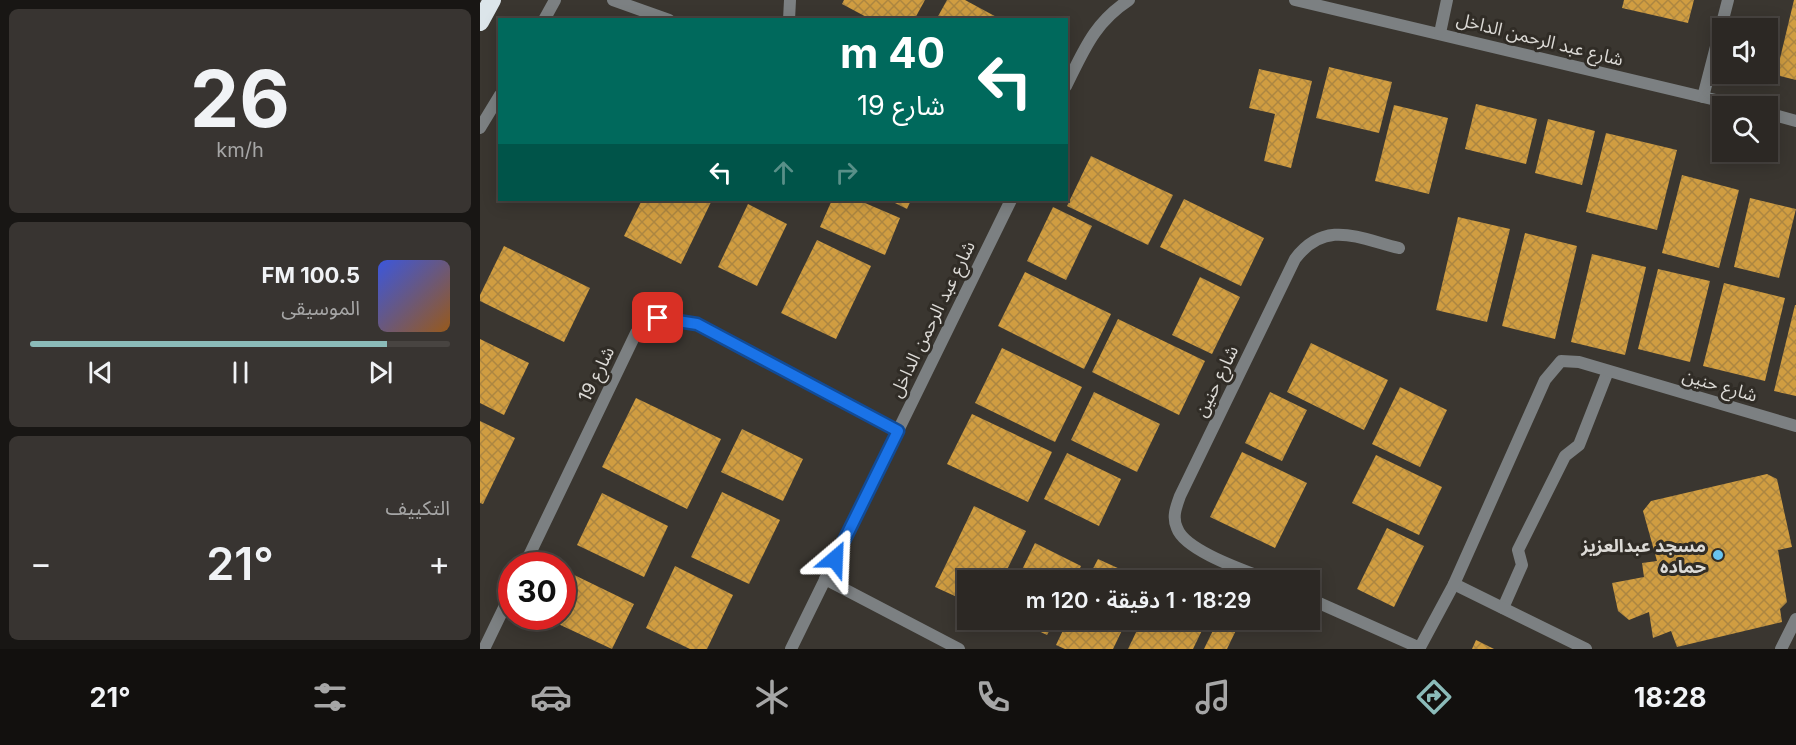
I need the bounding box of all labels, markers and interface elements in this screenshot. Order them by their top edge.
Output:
street label: شارع عبد الرحمن الداخل [1453,8,1626,74]
map controls [1712,18,1778,162]
button: sound [1712,18,1778,84]
text: 40 m [840,27,945,78]
icon: left [966,42,1044,120]
text: 26 [190,51,290,146]
text: شارع 19 [857,89,945,122]
button: search [1712,96,1778,162]
text: km/h [216,138,264,162]
icon: left [704,156,737,189]
icon: ahead [767,156,800,189]
icon: right [830,156,863,189]
street label: شارع عبد الرحمن الداخل [885,237,983,402]
text: 100.5 FM [262,262,360,288]
pin [632,292,683,343]
text: الموسيقى [281,296,360,320]
icon: arrive [641,301,674,334]
street label: شارع حنين [1190,342,1246,422]
street label: شارع 19 [574,343,622,407]
icon: previous [84,356,117,389]
icon: pause [224,356,257,389]
icon: next [364,356,397,389]
street label: شارع حنين [1679,364,1760,410]
text: التكييف [386,496,450,520]
position arrow [803,527,867,591]
place label: مسجد عبدالعزيز حماده [1580,535,1706,577]
text: 21° [206,536,274,591]
text: − [30,543,52,583]
text: + [428,543,450,583]
marker: مسجد عبدالعزيز حماده [1711,548,1725,562]
speed limit sign: 30 [498,552,576,630]
text: 18:29 · 1 دقيقة · 120 m [1026,587,1251,613]
icon: filters [309,676,351,718]
icon: car [530,676,572,718]
icon: climate [751,676,793,718]
icon: phone [972,676,1014,718]
icon: music [1192,676,1234,718]
icon: directions [1413,676,1455,718]
text: 21° [89,681,131,714]
text: 18:28 [1634,681,1707,714]

